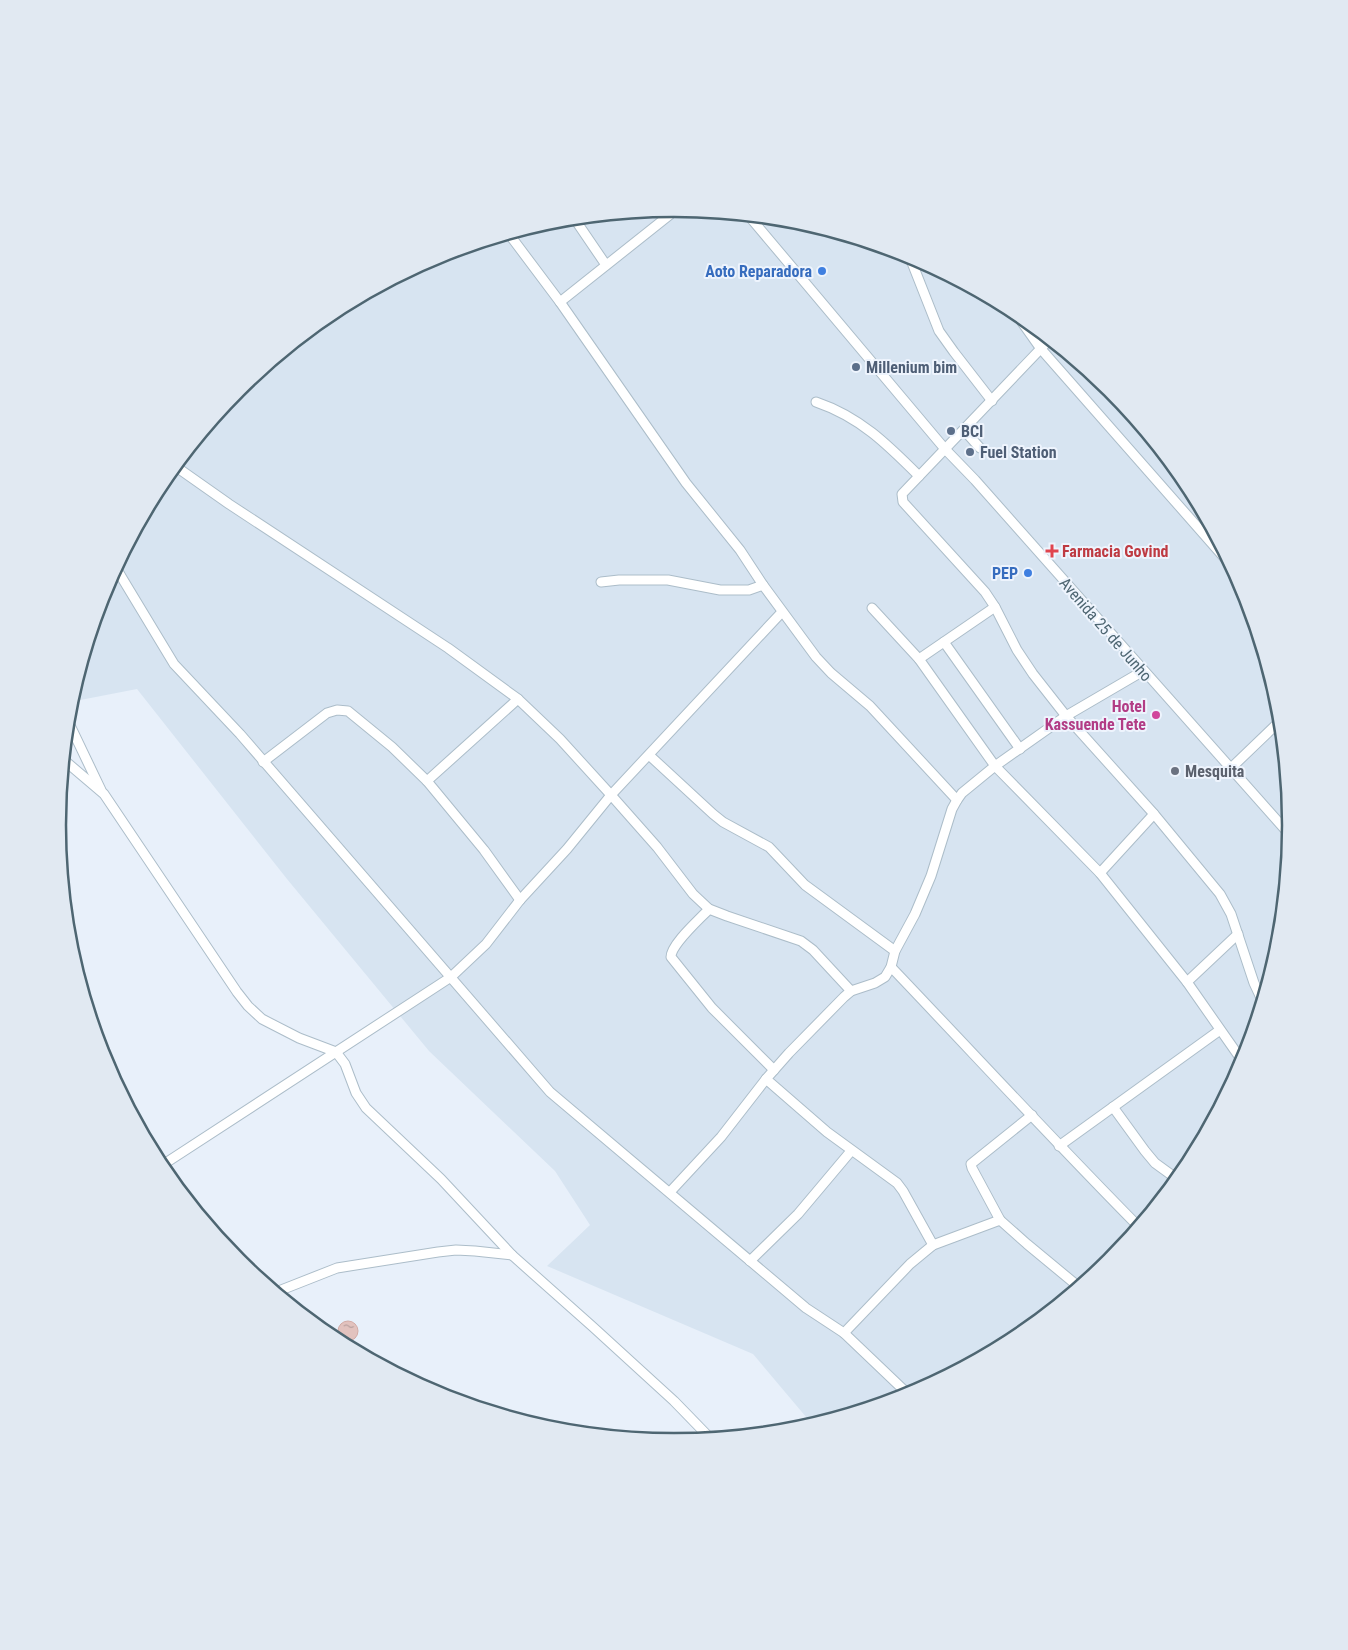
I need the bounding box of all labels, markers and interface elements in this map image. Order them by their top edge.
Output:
place label: Aoto Reparadora [705,262,812,281]
marker: Aoto Reparadora [816,265,828,277]
place label: Millenium bim [866,358,957,377]
marker: Millenium bim [850,361,862,373]
place label: BCI [961,422,983,441]
marker: BCI [945,425,957,437]
place label: Fuel Station [980,443,1057,462]
marker: Fuel Station [964,446,976,458]
place label: Farmacia Govind [1062,542,1169,561]
marker: Farmacia Govind [1046,545,1058,557]
place label: PEP [992,564,1018,583]
marker: PEP [1022,567,1034,579]
street label: Avenida 25 de Junho [1055,574,1156,685]
place label: Hotel Kassuende Tete [1045,697,1146,734]
marker: Hotel Kassuende Tete [1150,709,1162,721]
place label: Mesquita [1185,762,1245,781]
marker: Mesquita [1169,765,1181,777]

